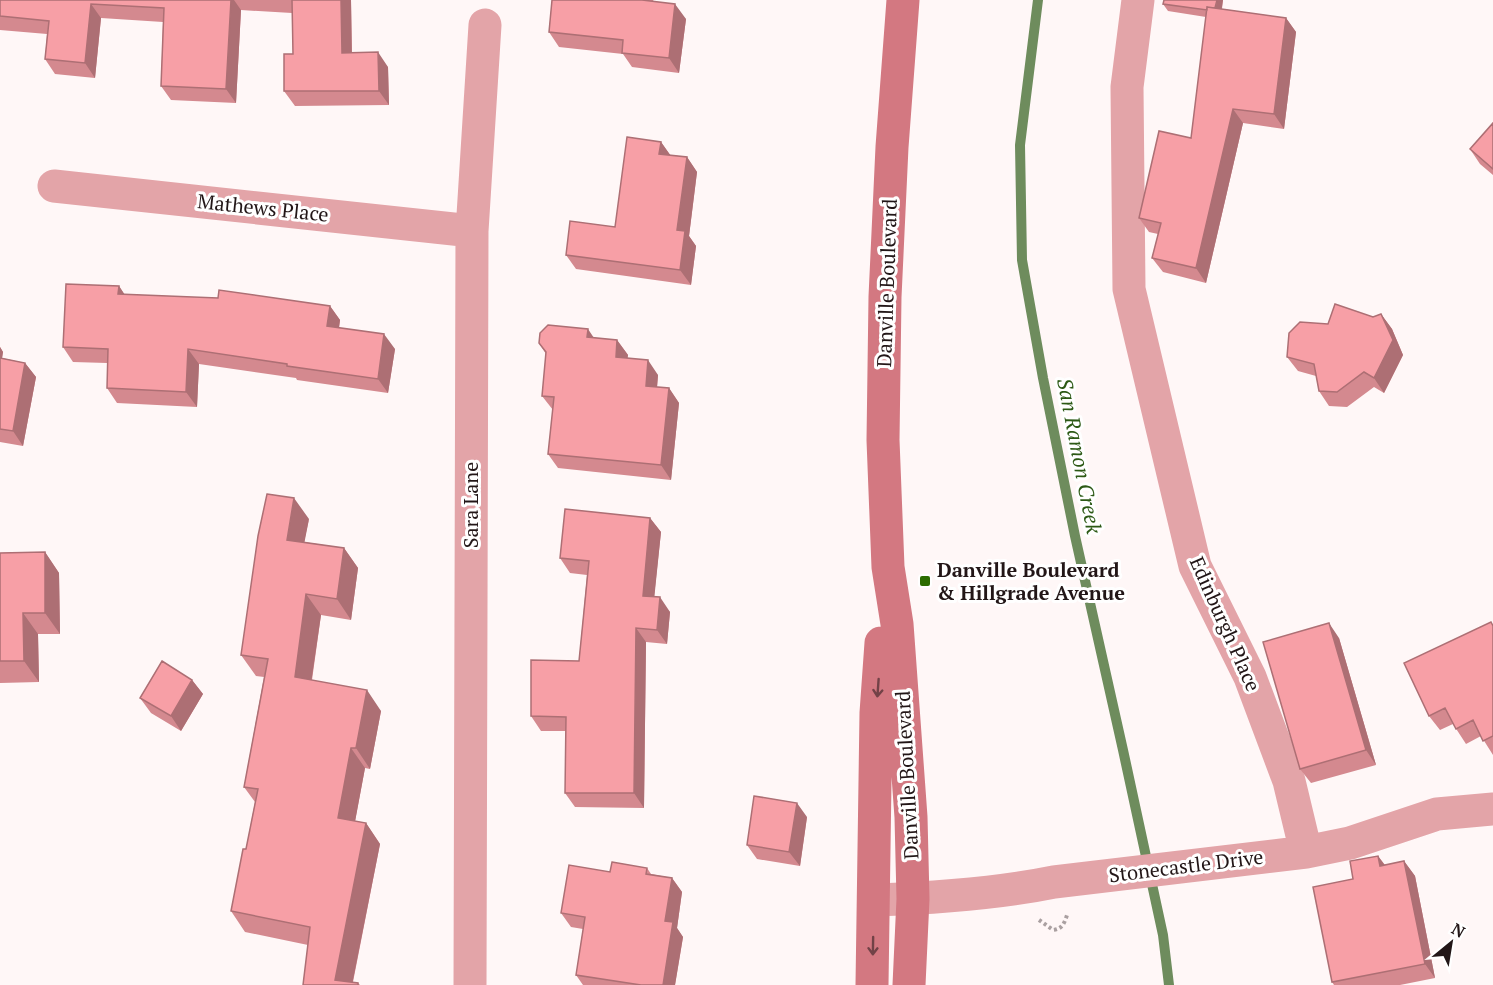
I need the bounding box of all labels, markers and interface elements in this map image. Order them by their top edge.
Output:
street label: Mathews Place [196,187,330,228]
street label: Danville Boulevard [870,198,903,368]
water label: San Ramon Creek [1051,376,1109,537]
street label: Sara Lane [457,462,484,548]
street label: Edinburgh Place [1184,552,1267,695]
place label: Danville Boulevard & Hillgrade Avenue [937,556,1125,606]
marker: Danville Boulevard & Hillgrade Avenue [918,574,932,588]
one-way arrow [872,677,883,697]
street label: Danville Boulevard [889,690,924,860]
street label: Stonecastle Drive [1107,843,1265,888]
north arrow [1421,913,1481,973]
text: N [1448,917,1469,943]
one-way arrow [867,935,879,955]

